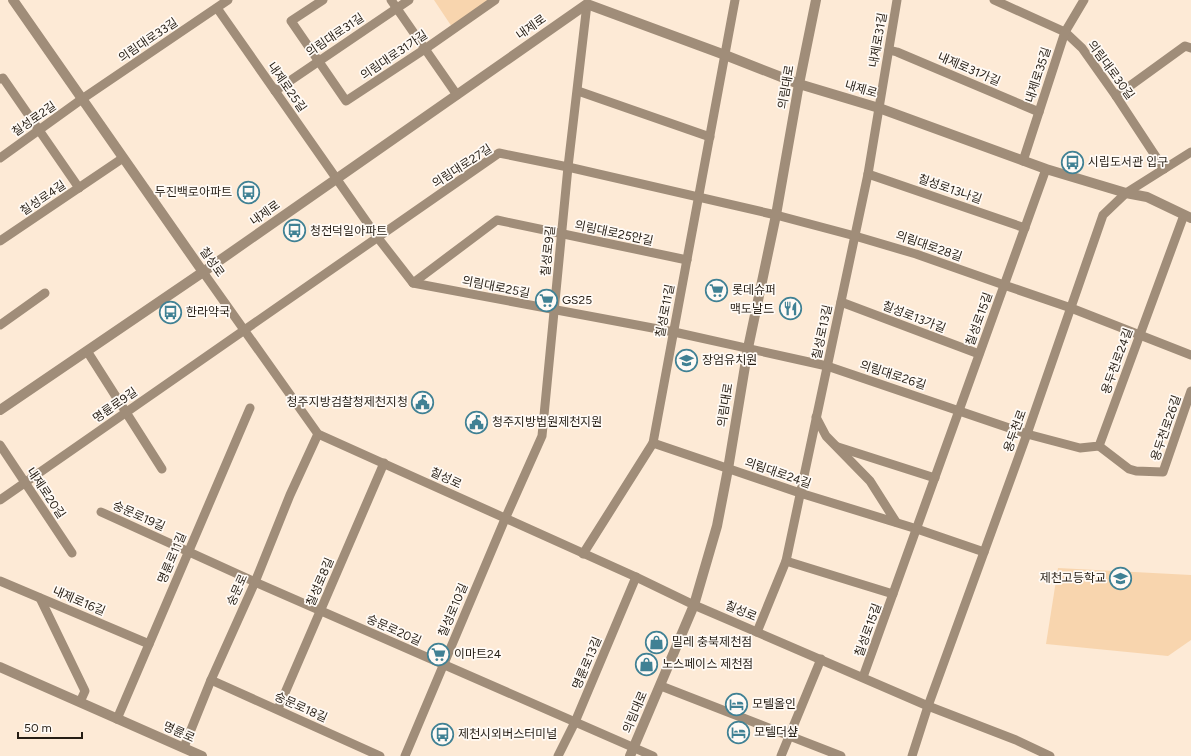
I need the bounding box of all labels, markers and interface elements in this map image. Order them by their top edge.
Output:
street label: 의림대로31길 [303,11,367,59]
street label: 내제로31길 [866,11,890,69]
street label: 내제로 [513,12,549,42]
street label: 의림대로33길 [116,15,180,65]
street label: 의림대로31가길 [358,27,430,83]
street label: 의림대로30길 [1085,38,1137,102]
street label: 내제로35길 [1022,45,1054,105]
street label: 내제로31가길 [936,50,1002,88]
street label: 내제로25길 [265,59,309,115]
street label: 의림대로 [775,64,797,110]
street label: 내제로 [843,78,879,100]
street label: 칠성로2길 [9,99,59,139]
street label: 의림대로27길 [430,142,494,190]
bus stop icon: 시립도서관 입구 [1059,149,1085,175]
place label: 시립도서관 입구 [1088,155,1168,169]
street label: 칠성로13나길 [916,172,984,206]
street label: 칠성로4길 [18,178,68,218]
bus stop icon: 두진백로아파트 [235,179,261,205]
place label: 두진백로아파트 [155,185,232,199]
street label: 내제로 [247,198,283,228]
bus stop icon: 청전덕일아파트 [281,218,307,244]
street label: 의림대로25안길 [573,218,655,248]
place label: 청전덕일아파트 [310,224,387,238]
street label: 칠성로9길 [538,225,558,277]
street label: 의림대로28길 [894,228,964,264]
street label: 칠성로 [197,244,227,280]
street label: 의림대로25길 [461,274,531,300]
supermarket icon: 롯데슈퍼 [704,277,730,303]
street label: 칠성로11길 [653,283,677,339]
place label: 롯데슈퍼 [732,283,776,297]
supermarket icon: GS25 [534,287,560,313]
street label: 칠성로15길 [963,290,995,348]
place label: GS25 [562,293,592,307]
restaurant icon: 맥도날드 [777,296,803,322]
bus stop icon: 한라약국 [157,299,183,325]
street label: 칠성로13가길 [880,299,948,335]
place label: 맥도날드 [730,302,774,316]
street label: 칠성로13길 [809,303,835,361]
place label: 한라약국 [186,305,230,319]
street label: 용두천로24길 [1099,326,1135,396]
school or university icon: 장엄유치원 [673,347,699,373]
place label: 장엄유치원 [702,353,757,367]
street label: 의림대로26길 [858,358,928,392]
street label: 의림대로 [715,382,735,428]
street label: 명륜로9길 [90,385,140,425]
public building icon: 청주지방검찰청제천지청 [410,389,436,415]
street label: 용두천로26길 [1148,393,1184,463]
place label: 청주지방검찰청제천지청 [287,395,408,409]
street label: 용두천로 [1001,408,1029,454]
public building icon: 청주지방법원제천지원 [463,409,489,435]
place label: 청주지방법원제천지원 [492,415,602,429]
street label: 의림대로24길 [743,455,813,491]
street label: 내제로20길 [24,465,68,521]
street label: 칠성로 [428,465,464,491]
street label: 숭문로19길 [111,498,167,534]
street label: 명륜로11길 [155,530,189,586]
street label: 칠성로8길 [303,556,337,608]
school or university icon: 제천고등학교 [1108,565,1134,591]
place label: 제천고등학교 [1040,571,1106,585]
street label: 숭문로 [224,572,250,608]
street label: 칠성로10길 [435,581,471,639]
street label: 내제로16길 [51,584,107,618]
street label: 칠성로 [723,598,759,624]
street label: 칠성로15길 [852,601,884,659]
street label: 숭문로20길 [364,612,424,648]
shop icon: 밀레 충북제천점 [643,629,669,655]
street label: 명륜로13길 [570,635,604,691]
place label: 밀레 충북제천점 [672,635,752,649]
supermarket icon: 이마트24 [425,641,451,667]
place label: 이마트24 [454,647,502,661]
shop icon: 노스페이스 제천점 [633,651,659,677]
place label: 노스페이스 제천점 [662,657,753,671]
street label: 숭문로18길 [272,689,330,725]
street label: 의림대로 [620,689,650,735]
hotel icon: 모텔올인 [724,691,750,717]
place label: 모텔올인 [752,697,796,711]
scale bar [18,714,82,740]
street label: 명륜로 [161,719,197,745]
hotel icon: 모텔더샾 [725,719,751,745]
text: 50 m [24,721,52,735]
bus stop icon: 제천시외버스터미널 [430,721,456,747]
place label: 모텔더샾 [754,725,798,739]
place label: 제천시외버스터미널 [458,727,557,741]

